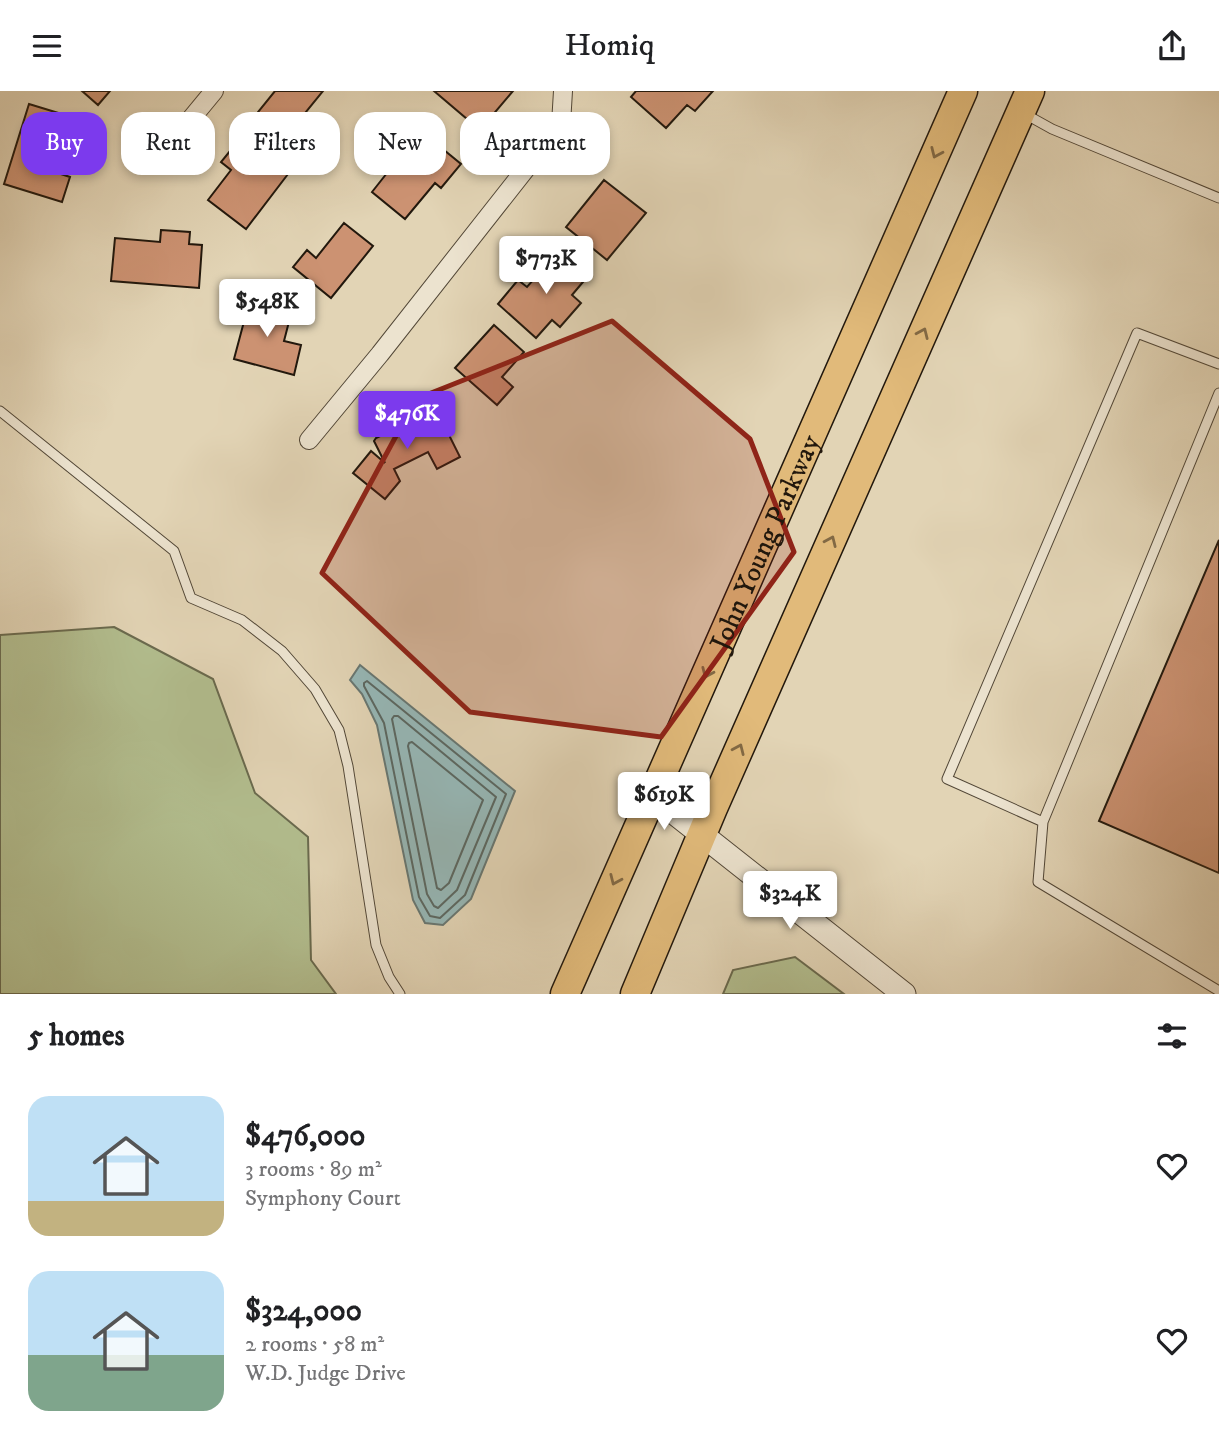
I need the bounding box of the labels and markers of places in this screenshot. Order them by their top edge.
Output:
pin: $773K [497,237,595,296]
pin: $548K [218,279,316,339]
pin: $476K [358,391,456,451]
pin: $619K [615,773,713,832]
pin: $324K [741,871,839,931]

